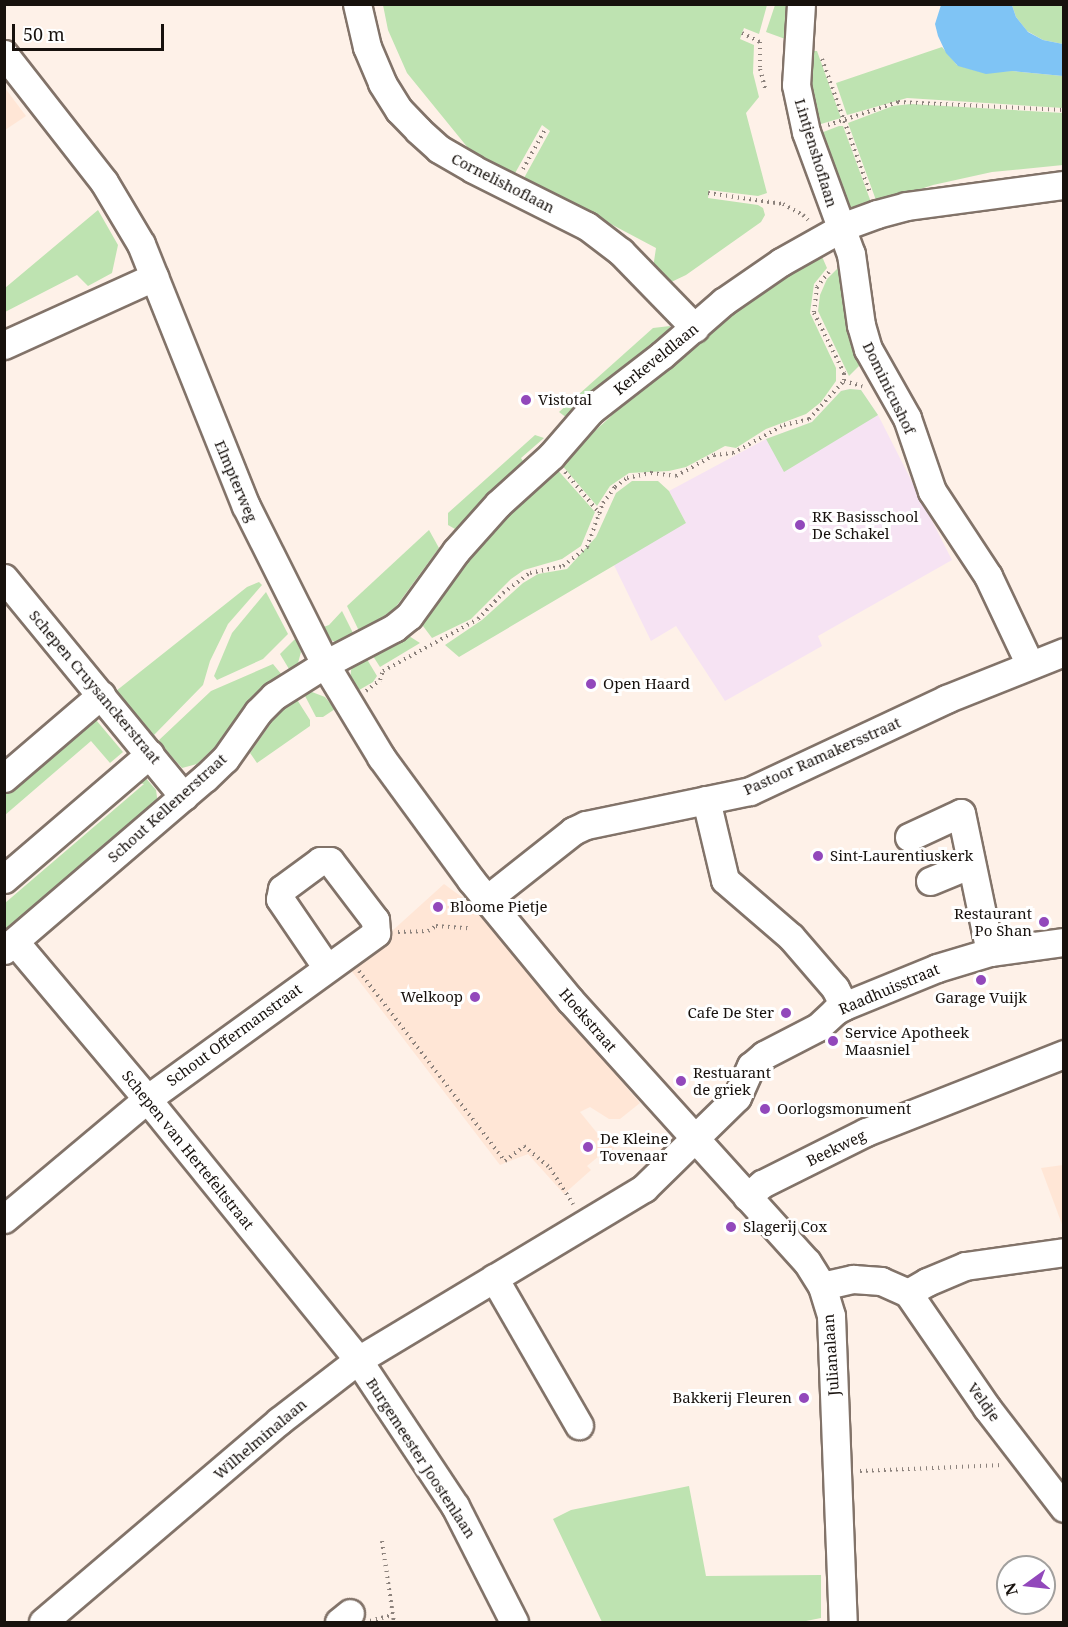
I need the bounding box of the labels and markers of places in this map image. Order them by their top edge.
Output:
place label: Vistotal [538,391,592,409]
marker: Vistotal [519,393,533,407]
place label: RK Basisschool De Schakel [812,507,918,542]
marker: RK Basisschool De Schakel [793,518,807,532]
place label: Open Haard [603,675,690,693]
marker: Open Haard [584,677,598,691]
place label: Sint-Laurentiuskerk [830,847,973,865]
marker: Sint-Laurentiuskerk [811,849,825,863]
place label: Bloome Pietje [450,898,548,916]
marker: Bloome Pietje [431,900,445,914]
place label: Restaurant Po Shan [954,904,1032,939]
marker: Restaurant Po Shan [1037,915,1051,929]
marker: Garage Vuijk [974,973,988,987]
place label: Welkoop [401,988,463,1006]
place label: Garage Vuijk [935,989,1027,1007]
marker: Welkoop [468,990,482,1004]
place label: Cafe De Ster [688,1004,774,1022]
marker: Cafe De Ster [779,1006,793,1020]
place label: Service Apotheek Maasniel [845,1023,969,1058]
marker: Service Apotheek Maasniel [826,1034,840,1048]
place label: Restuarant de griek [693,1063,771,1098]
marker: Restuarant de griek [674,1074,688,1088]
place label: Oorlogsmonument [777,1100,911,1118]
marker: Oorlogsmonument [758,1102,772,1116]
place label: De Kleine Tovenaar [600,1129,669,1164]
marker: De Kleine Tovenaar [581,1140,595,1154]
place label: Slagerij Cox [743,1218,827,1236]
marker: Slagerij Cox [724,1220,738,1234]
place label: Bakkerij Fleuren [672,1389,792,1407]
marker: Bakkerij Fleuren [797,1391,811,1405]

